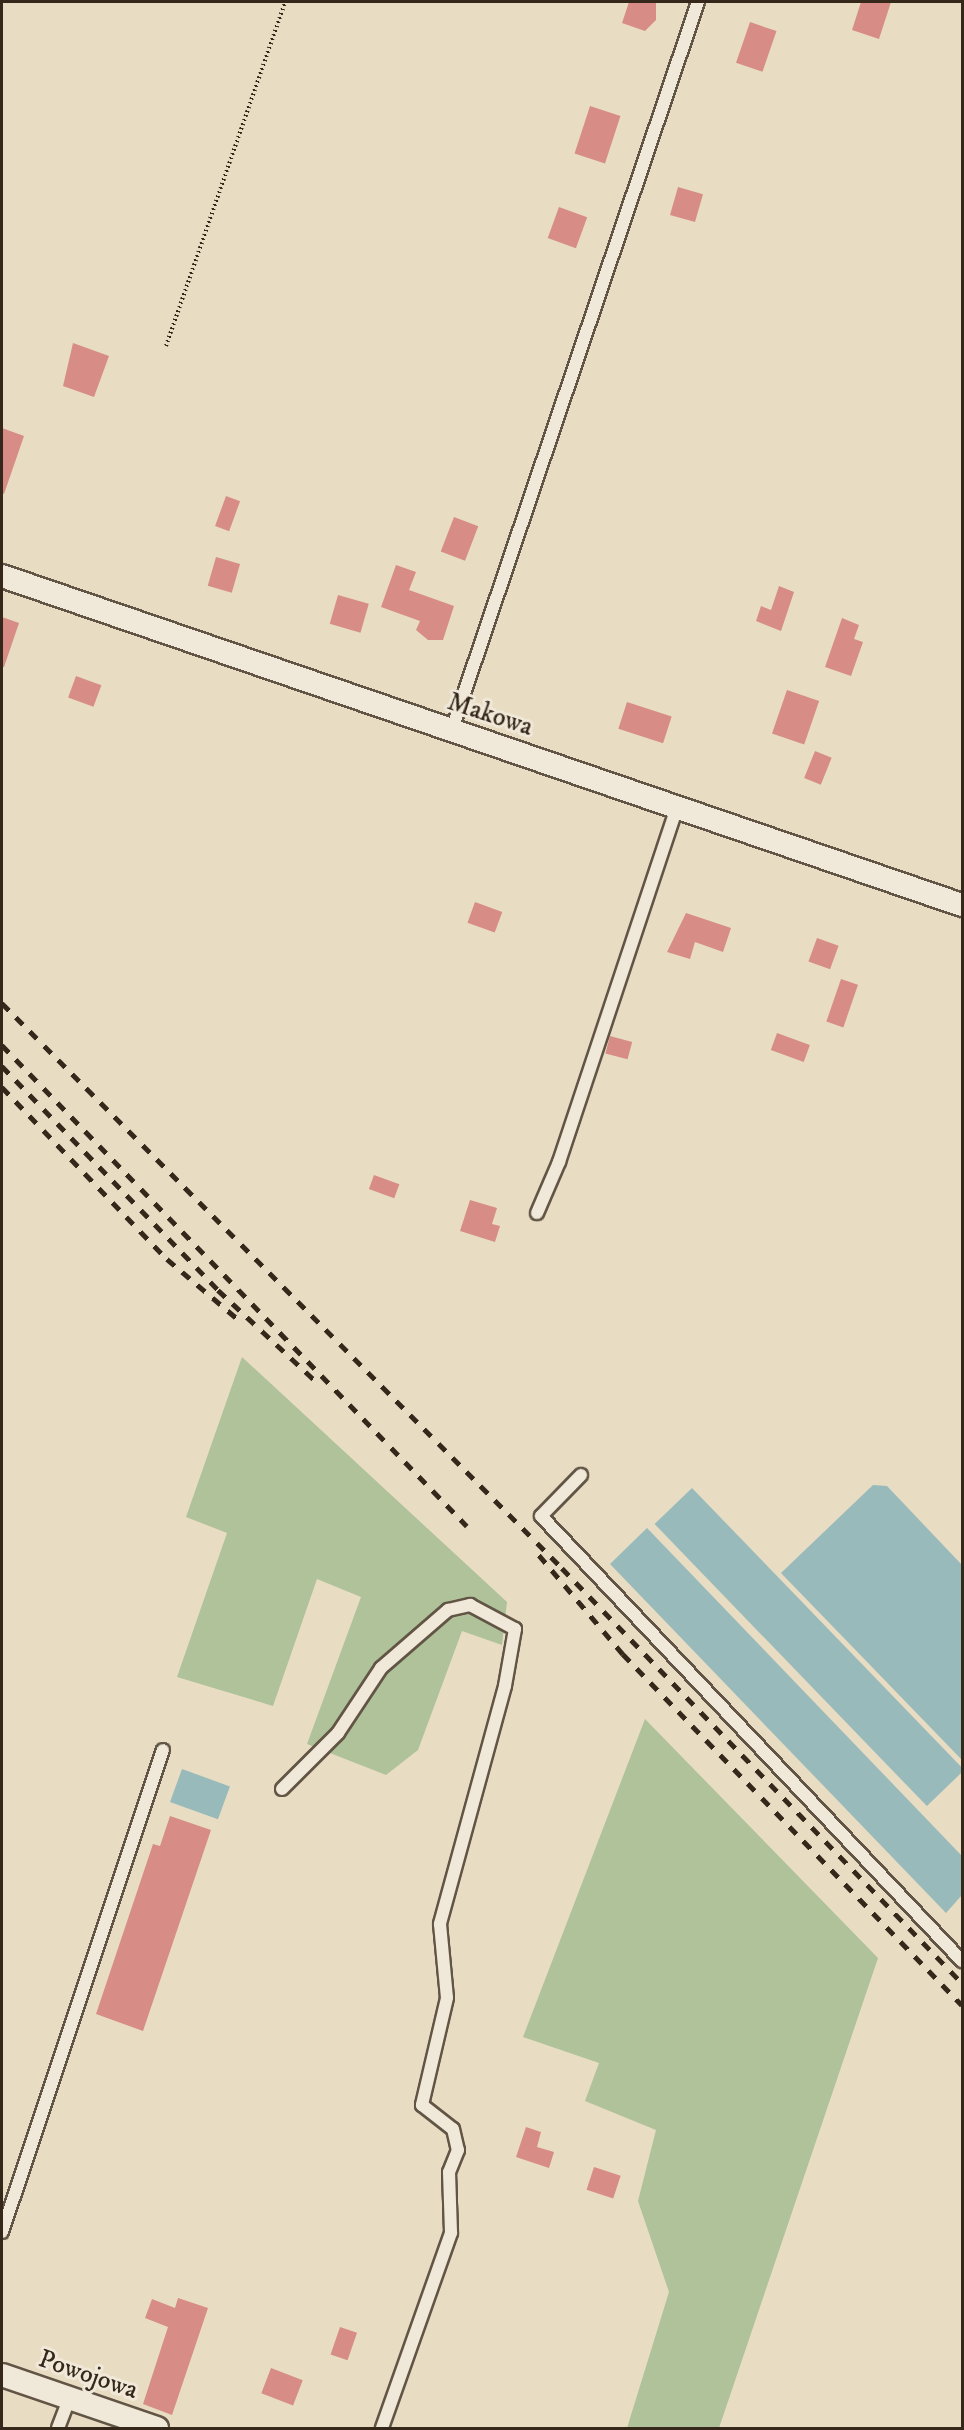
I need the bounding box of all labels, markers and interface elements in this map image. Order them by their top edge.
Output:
street label: Makowa [443,687,537,743]
street label: Powojowa [34,2343,142,2407]

